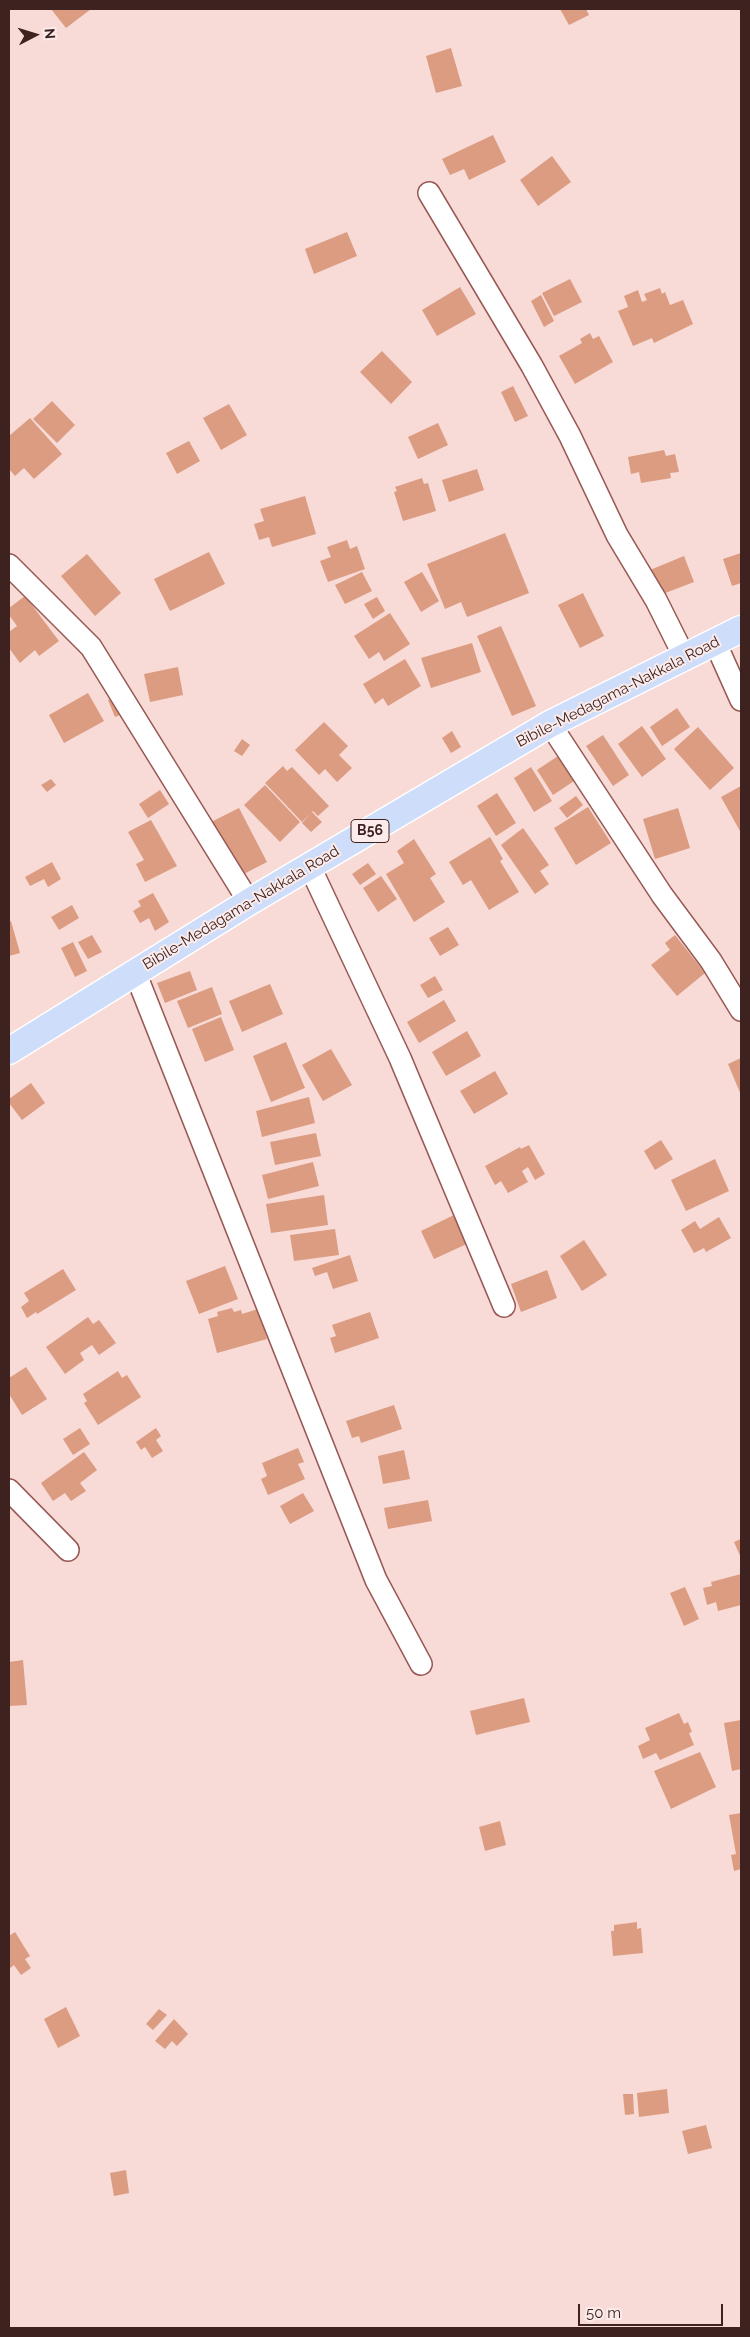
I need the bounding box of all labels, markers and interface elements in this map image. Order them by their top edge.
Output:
north arrow [10,10,60,60]
text: N [42,28,58,40]
street label: Bibile-Medagama-Nakkala Road [513,633,723,751]
road number: B56 [351,819,389,842]
street label: Bibile-Medagama-Nakkala Road [140,842,342,974]
scale bar [580,2294,725,2326]
text: 50 m [586,2304,621,2322]

